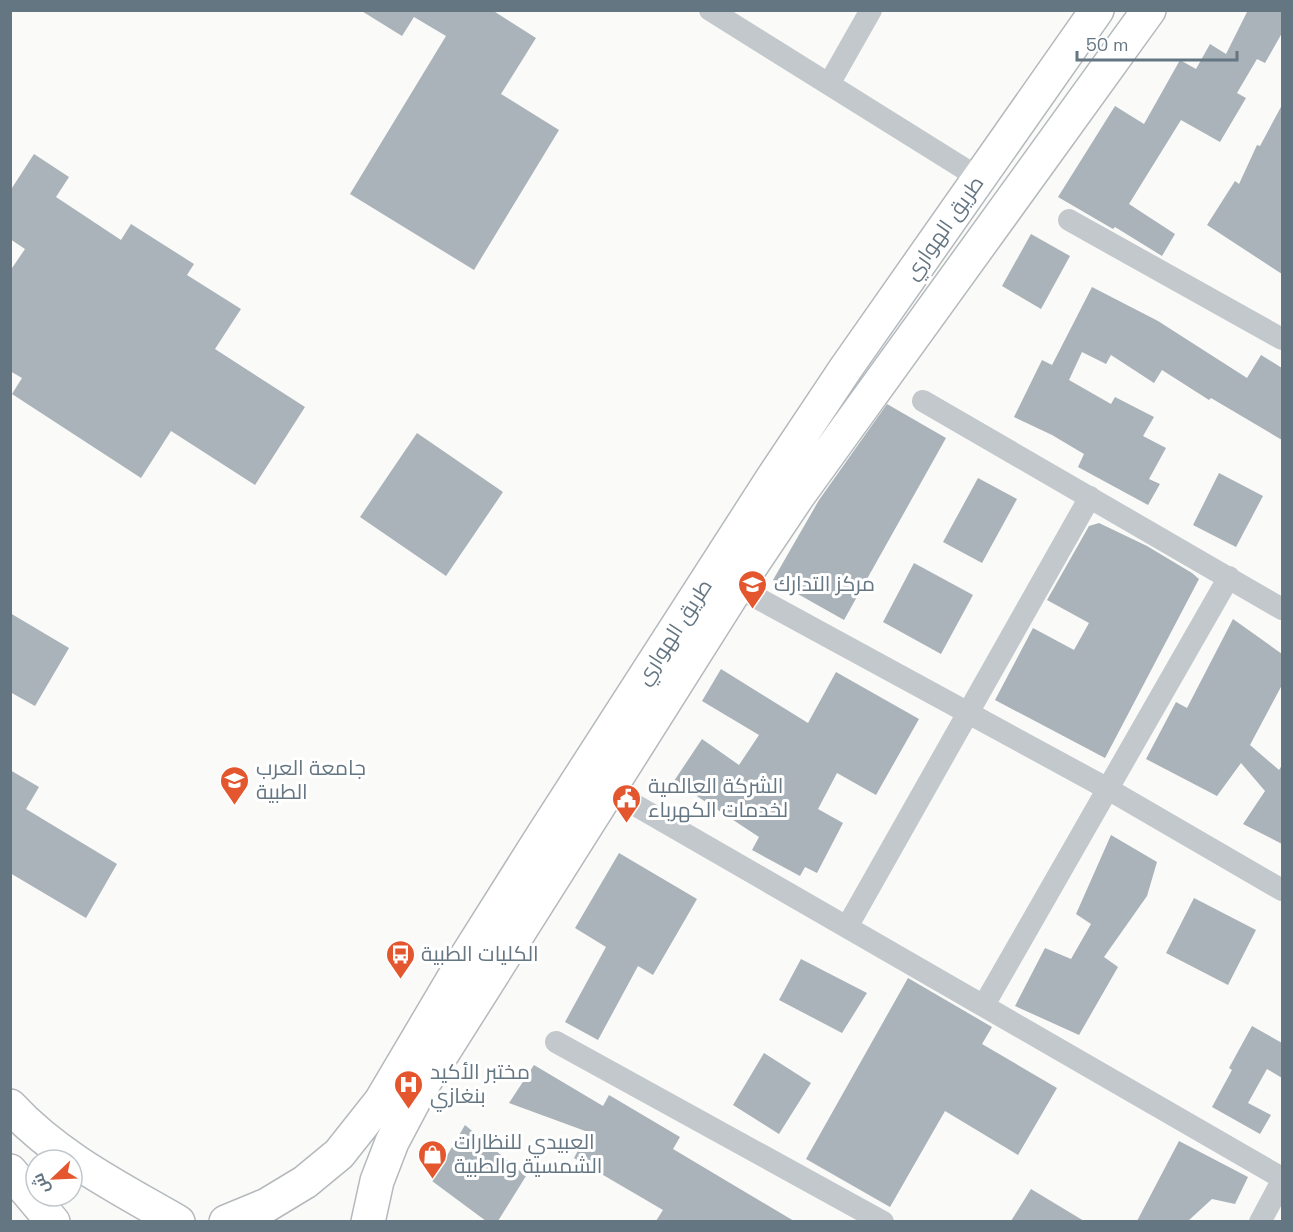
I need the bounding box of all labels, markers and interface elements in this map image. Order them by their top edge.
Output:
scale bar [1077,24,1238,62]
text: 50 m [1086,33,1128,56]
street label: طريق الهواري [898,170,992,287]
school or university icon: مركز التدارك [737,568,769,610]
place label: مركز التدارك [774,570,875,597]
street label: طريق الهواري [629,574,720,691]
place label: جامعة العرب الطبية [256,754,366,805]
school or university icon: جامعة العرب الطبية [219,764,251,806]
place label: الشركة العالمية لخدمات الكهرباء [648,772,788,823]
public building icon: الشركة العالمية لخدمات الكهرباء [611,782,643,824]
bus stop icon: الكليات الطبية [384,938,416,980]
place label: الكليات الطبية [421,940,539,967]
place label: مختبر الأكيد بنغازي [430,1058,530,1112]
hospital icon: مختبر الأكيد بنغازي [393,1068,425,1110]
place label: العبيدي للنظارات الشمسية والطبية [454,1128,603,1179]
shop icon: العبيدي للنظارات الشمسية والطبية [417,1138,449,1180]
north arrow [24,1148,84,1208]
text: ش [27,1170,54,1197]

